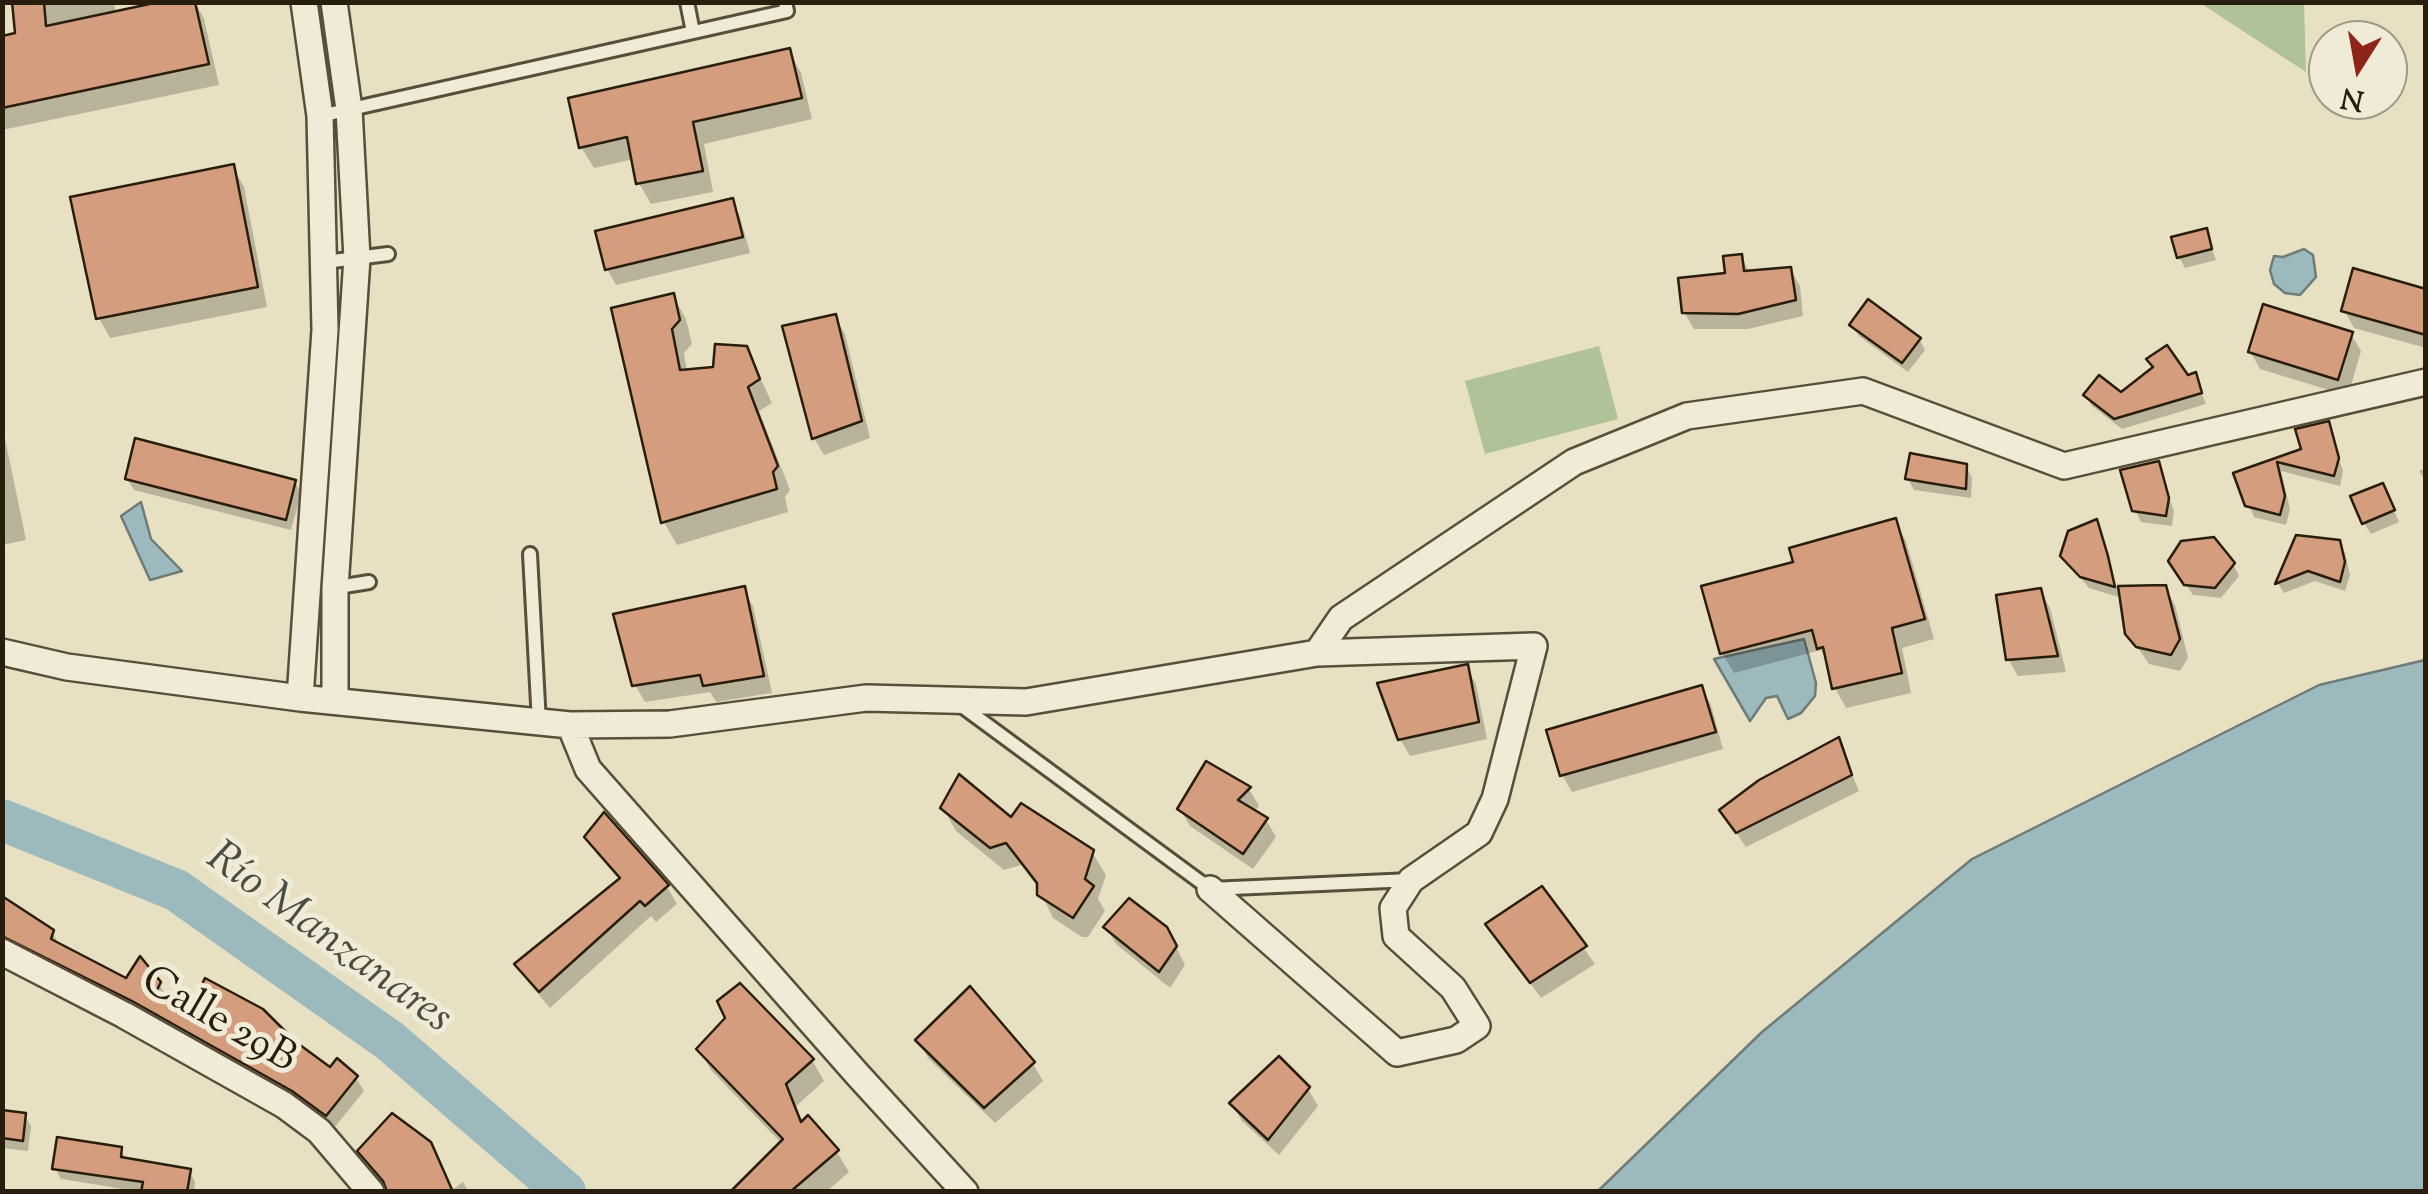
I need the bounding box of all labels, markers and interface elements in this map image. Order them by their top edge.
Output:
north arrow [2308,20,2408,120]
text: N [2338,76,2367,119]
water label: Río Manzanares [194,834,460,1048]
street label: Calle 29B [130,959,304,1087]

